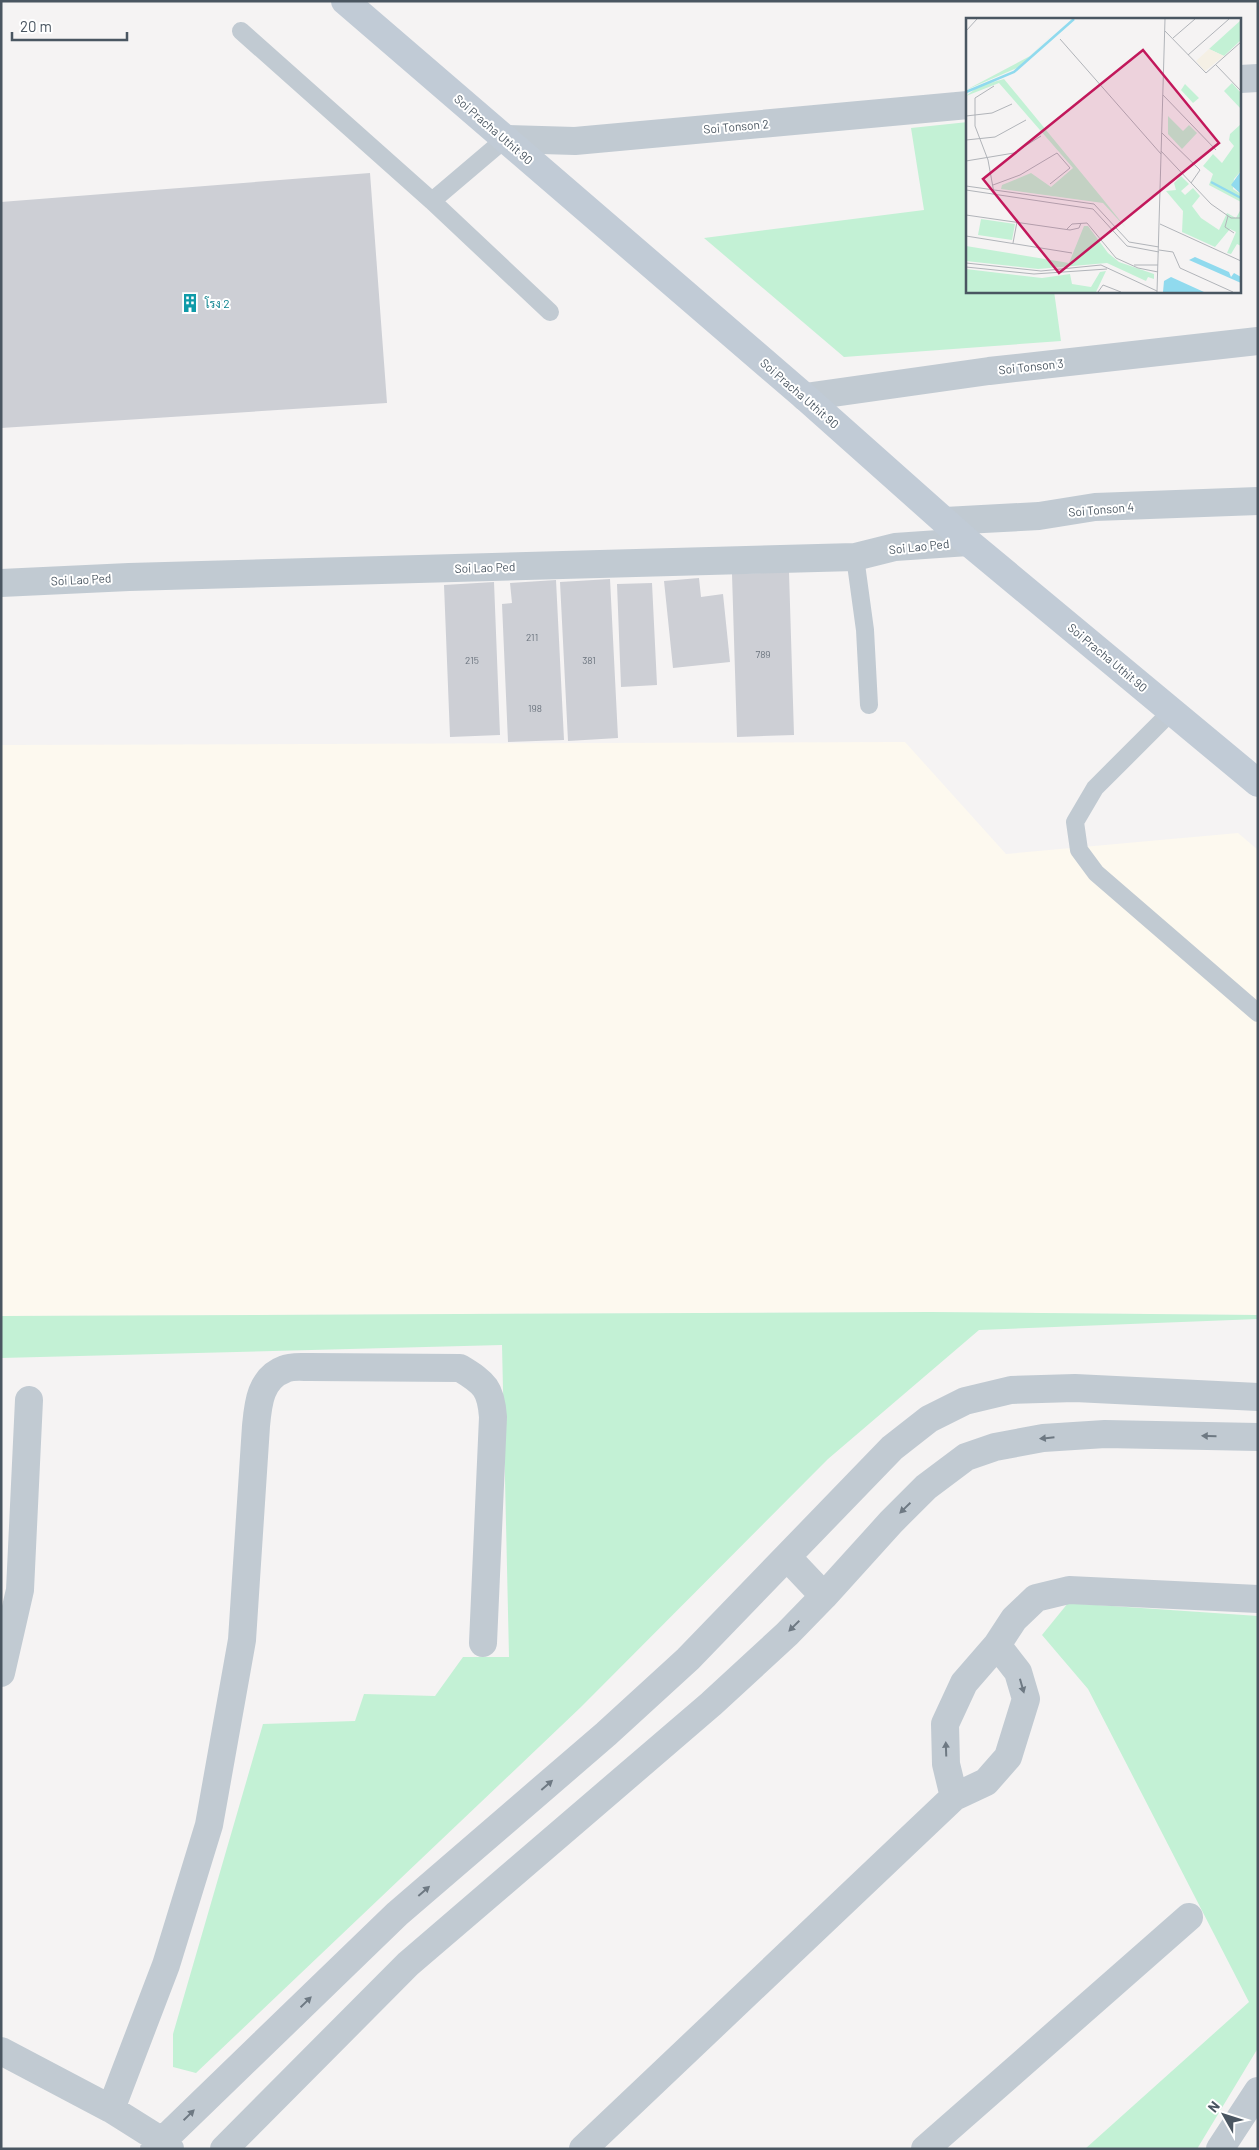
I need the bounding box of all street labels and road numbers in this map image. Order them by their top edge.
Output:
street label: Soi Pracha Uthit 90 [452,91,536,167]
street label: Soi Tonson 2 [703,116,769,136]
street label: Soi Pracha Uthit 90 [758,355,842,431]
street label: Soi Tonson 3 [998,356,1064,376]
street label: Soi Tonson 4 [1068,499,1134,519]
street label: Soi Lao Ped [888,536,950,556]
street label: Soi Lao Ped [454,559,516,575]
street label: Soi Lao Ped [50,570,112,588]
street label: Soi Pracha Uthit 90 [1065,620,1151,694]

